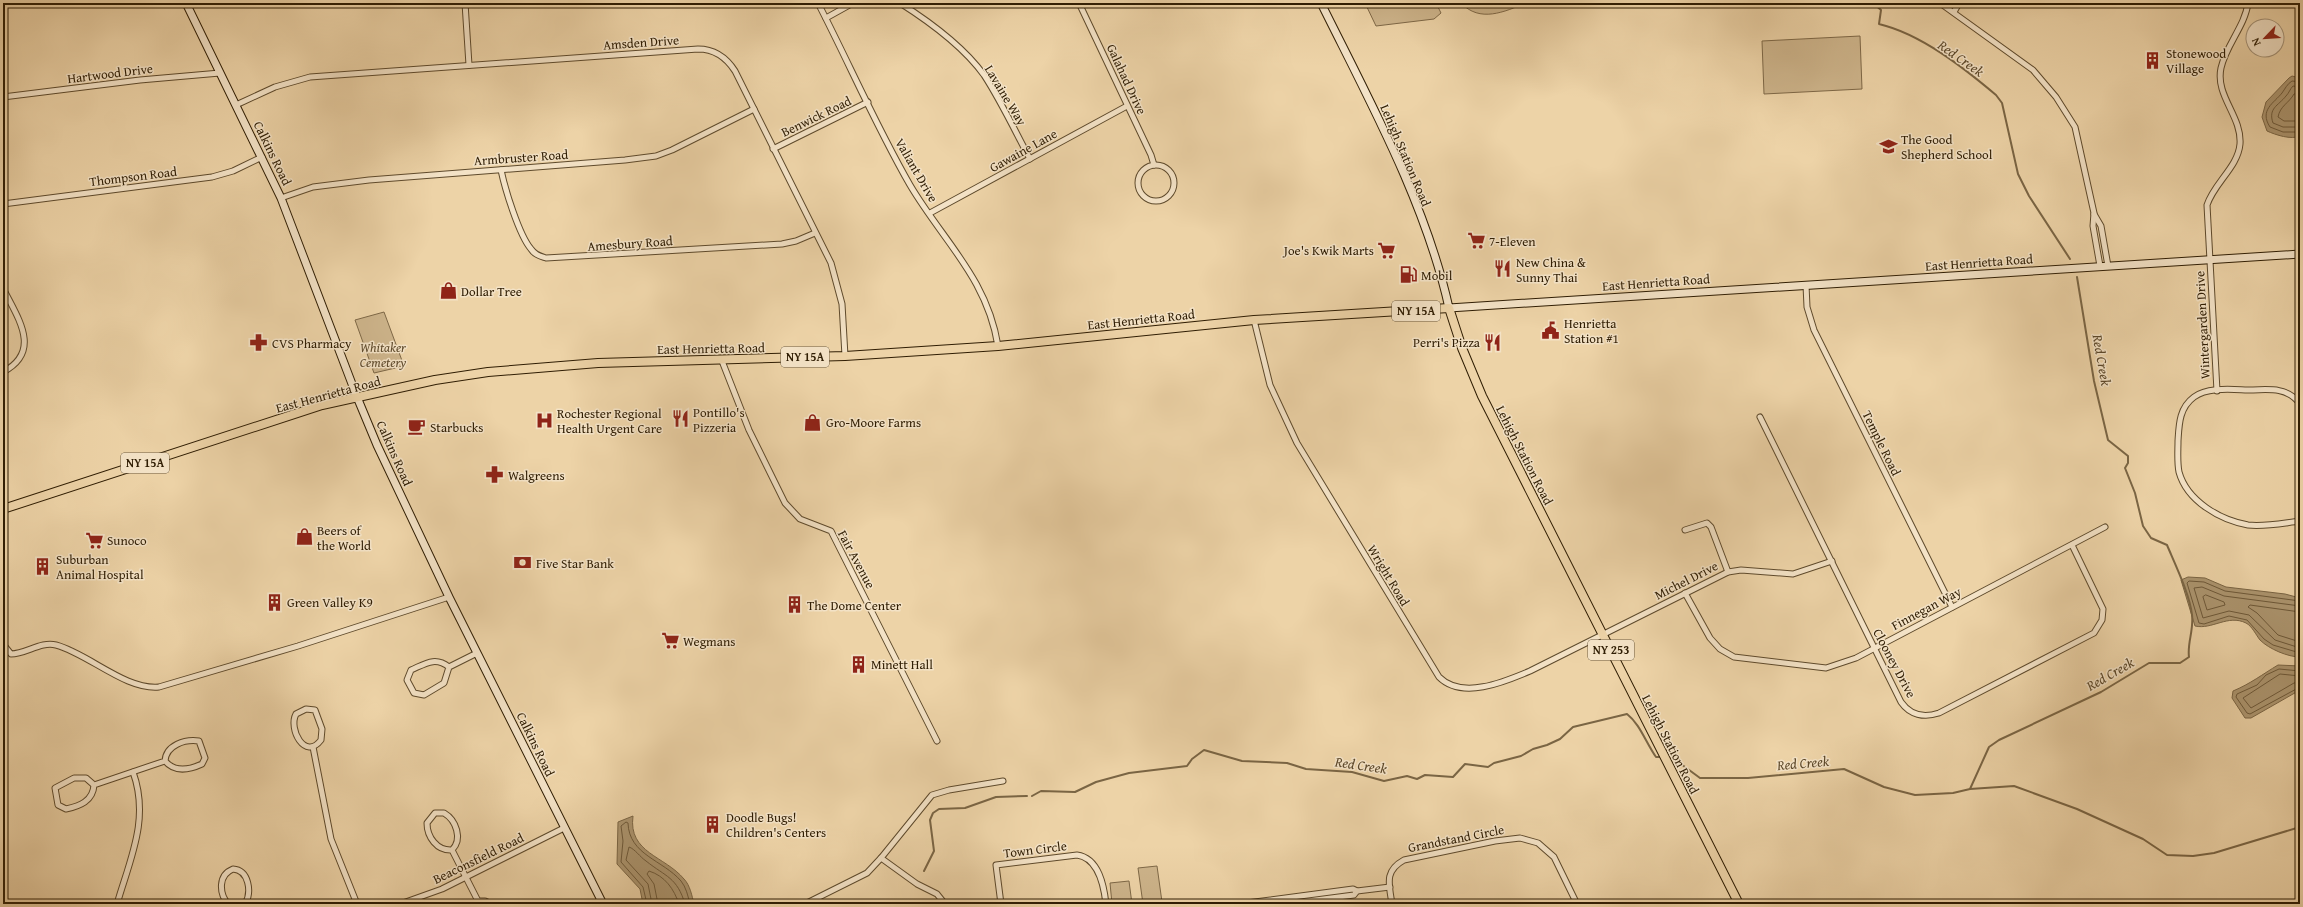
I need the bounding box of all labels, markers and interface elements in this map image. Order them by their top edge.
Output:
north arrow [2245,18,2285,58]
street label: Amsden Drive [602,30,680,55]
water label: Red Creek [1933,34,1989,81]
text: N [2247,35,2265,49]
street label: Galahad Drive [1102,41,1151,118]
place label: Stonewood Village [2166,44,2226,78]
building icon: Stonewood Village [2143,50,2163,70]
street label: Hartwood Drive [66,59,154,88]
street label: Lavaine Way [980,61,1031,130]
street label: Benwick Road [778,91,855,142]
street label: Lehigh Station Road [1375,101,1436,209]
street label: Calkins Road [249,118,296,189]
street label: Gawaine Lane [986,124,1060,177]
place label: The Good Shepherd School [1901,130,1993,164]
street label: Valiant Drive [891,135,943,206]
school or university icon: The Good Shepherd School [1878,136,1898,156]
street label: Armbruster Road [473,145,569,170]
street label: Thompson Road [88,162,178,191]
street label: Amesbury Road [587,231,673,256]
supermarket icon: 7-Eleven [1466,231,1486,251]
place label: 7-Eleven [1489,232,1536,251]
supermarket icon: Joe's Kwik Marts [1377,240,1397,260]
place label: Joe's Kwik Marts [1282,241,1374,260]
street label: East Henrietta Road [1925,249,2034,276]
place label: New China & Sunny Thai [1516,253,1586,287]
restaurant icon: New China & Sunny Thai [1493,259,1513,279]
fuel station icon: Mobil [1398,265,1418,285]
place label: Mobil [1421,266,1453,285]
street label: East Henrietta Road [1602,269,1711,296]
street label: Wintergarden Drive [2190,270,2215,380]
shop icon: Dollar Tree [438,281,458,301]
place label: Dollar Tree [461,282,522,301]
road number: NY 15A [1392,301,1440,321]
street label: East Henrietta Road [1086,304,1196,335]
place label: Henrietta Station #1 [1564,314,1619,348]
public building icon: Henrietta Station #1 [1541,320,1561,340]
restaurant icon: Perri's Pizza [1483,332,1503,352]
water label: Red Creek [2087,332,2116,388]
pharmacy icon: CVS Pharmacy [249,333,269,353]
place label: Perri's Pizza [1413,333,1481,352]
place label: CVS Pharmacy [272,334,352,353]
park label: Whitaker Cemetery [360,338,407,372]
street label: East Henrietta Road [657,338,765,359]
road number: NY 15A [781,347,829,367]
street label: East Henrietta Road [274,371,383,418]
street label: Lehigh Station Road [1491,402,1558,508]
place label: Pontillo's Pizzeria [693,403,745,437]
place label: Rochester Regional Health Urgent Care [557,404,662,438]
street label: Temple Road [1858,407,1906,479]
restaurant icon: Pontillo's Pizzeria [670,409,690,429]
hospital icon: Rochester Regional Health Urgent Care [534,410,554,430]
shop icon: Gro-Moore Farms [803,412,823,432]
place label: Gro-Moore Farms [826,413,921,432]
cafe icon: Starbucks [407,417,427,437]
street label: Calkins Road [372,418,417,489]
place label: Starbucks [430,418,484,437]
road number: NY 15A [121,453,169,473]
pharmacy icon: Walgreens [485,465,505,485]
place label: Walgreens [508,466,565,485]
place label: Beers of the World [317,521,371,555]
shop icon: Beers of the World [294,527,314,547]
street label: Fair Avenue [833,527,880,592]
supermarket icon: Sunoco [84,530,104,550]
place label: Sunoco [107,531,147,550]
street label: Wright Road [1363,541,1414,610]
place label: Suburban Animal Hospital [56,550,144,584]
bank icon: Five Star Bank [513,553,533,573]
place label: Five Star Bank [536,554,614,573]
building icon: Suburban Animal Hospital [33,556,53,576]
street label: Michel Drive [1651,556,1721,605]
street label: Finnegan Way [1888,582,1965,635]
building icon: Green Valley K9 [264,592,284,612]
place label: Green Valley K9 [287,593,373,612]
building icon: The Dome Center [784,595,804,615]
place label: The Dome Center [807,596,902,615]
street label: Clooney Drive [1868,625,1921,701]
supermarket icon: Wegmans [660,631,680,651]
place label: Wegmans [683,632,735,651]
road number: NY 253 [1588,640,1634,660]
water label: Red Creek [2082,652,2138,696]
building icon: Minett Hall [848,654,868,674]
place label: Minett Hall [871,655,933,674]
street label: Lehigh Station Road [1637,691,1704,797]
street label: Calkins Road [512,709,559,780]
water label: Red Creek [1333,751,1389,779]
water label: Red Creek [1775,751,1830,775]
place label: Doodle Bugs! Children's Centers [726,808,826,842]
building icon: Doodle Bugs! Children's Centers [703,814,723,834]
street label: Grandstand Circle [1406,820,1506,857]
street label: Beaconsfield Road [430,828,527,889]
street label: Town Circle [1002,836,1068,863]

